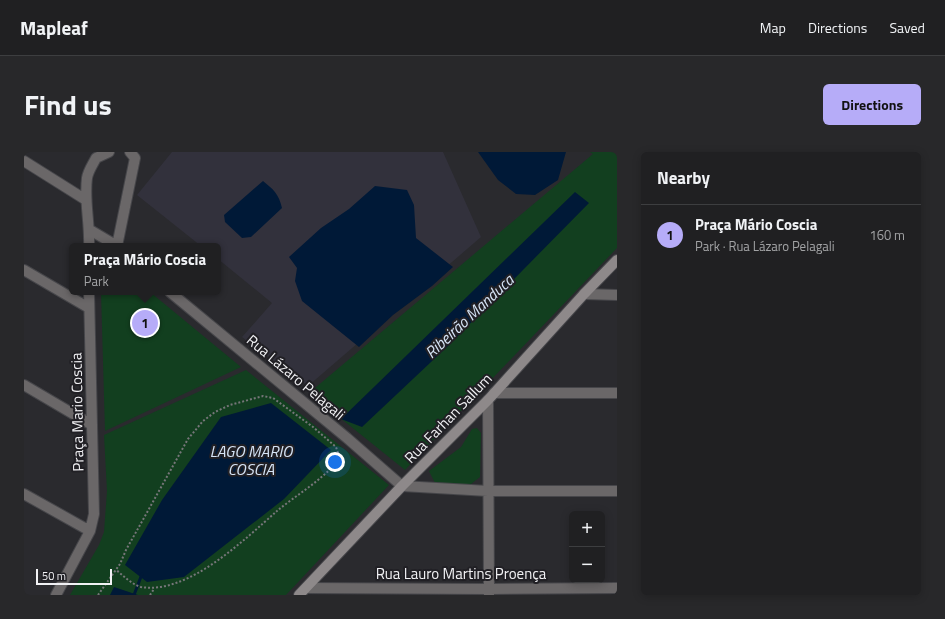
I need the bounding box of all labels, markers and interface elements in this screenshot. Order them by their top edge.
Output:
text: Mapleaf [20,13,88,42]
text: Map [760,17,786,38]
text: Directions [808,17,867,38]
text: Saved [889,17,925,38]
text: Find us [24,83,112,126]
button: Directions [823,84,921,125]
text: Nearby [657,165,710,191]
text: Praça Mário Coscia [695,213,817,236]
text: 1 [666,225,674,245]
text: 160 m [869,225,905,245]
text: Park · Rua Lázaro Pelagali [695,236,835,256]
popup [69,243,221,295]
text: Praça Mário Coscia [84,248,206,271]
water label: Ribeirão Manduca [419,268,520,364]
text: Park [84,271,109,291]
pin: 1 [132,308,158,338]
street label: Rua Lázaro Pelagali [242,329,350,425]
street label: Praça Mario Coscia [64,352,90,472]
street label: Rua Farhan Sallum [399,368,497,468]
water label: LAGO MARIO COSCIA [210,439,293,481]
your location [325,452,345,472]
map controls [569,511,605,583]
button: + [569,511,605,547]
button: − [569,547,605,583]
street label: Rua Lauro Martins Proença [376,562,547,585]
scale bar [36,567,112,586]
text: 50 m [42,568,66,584]

